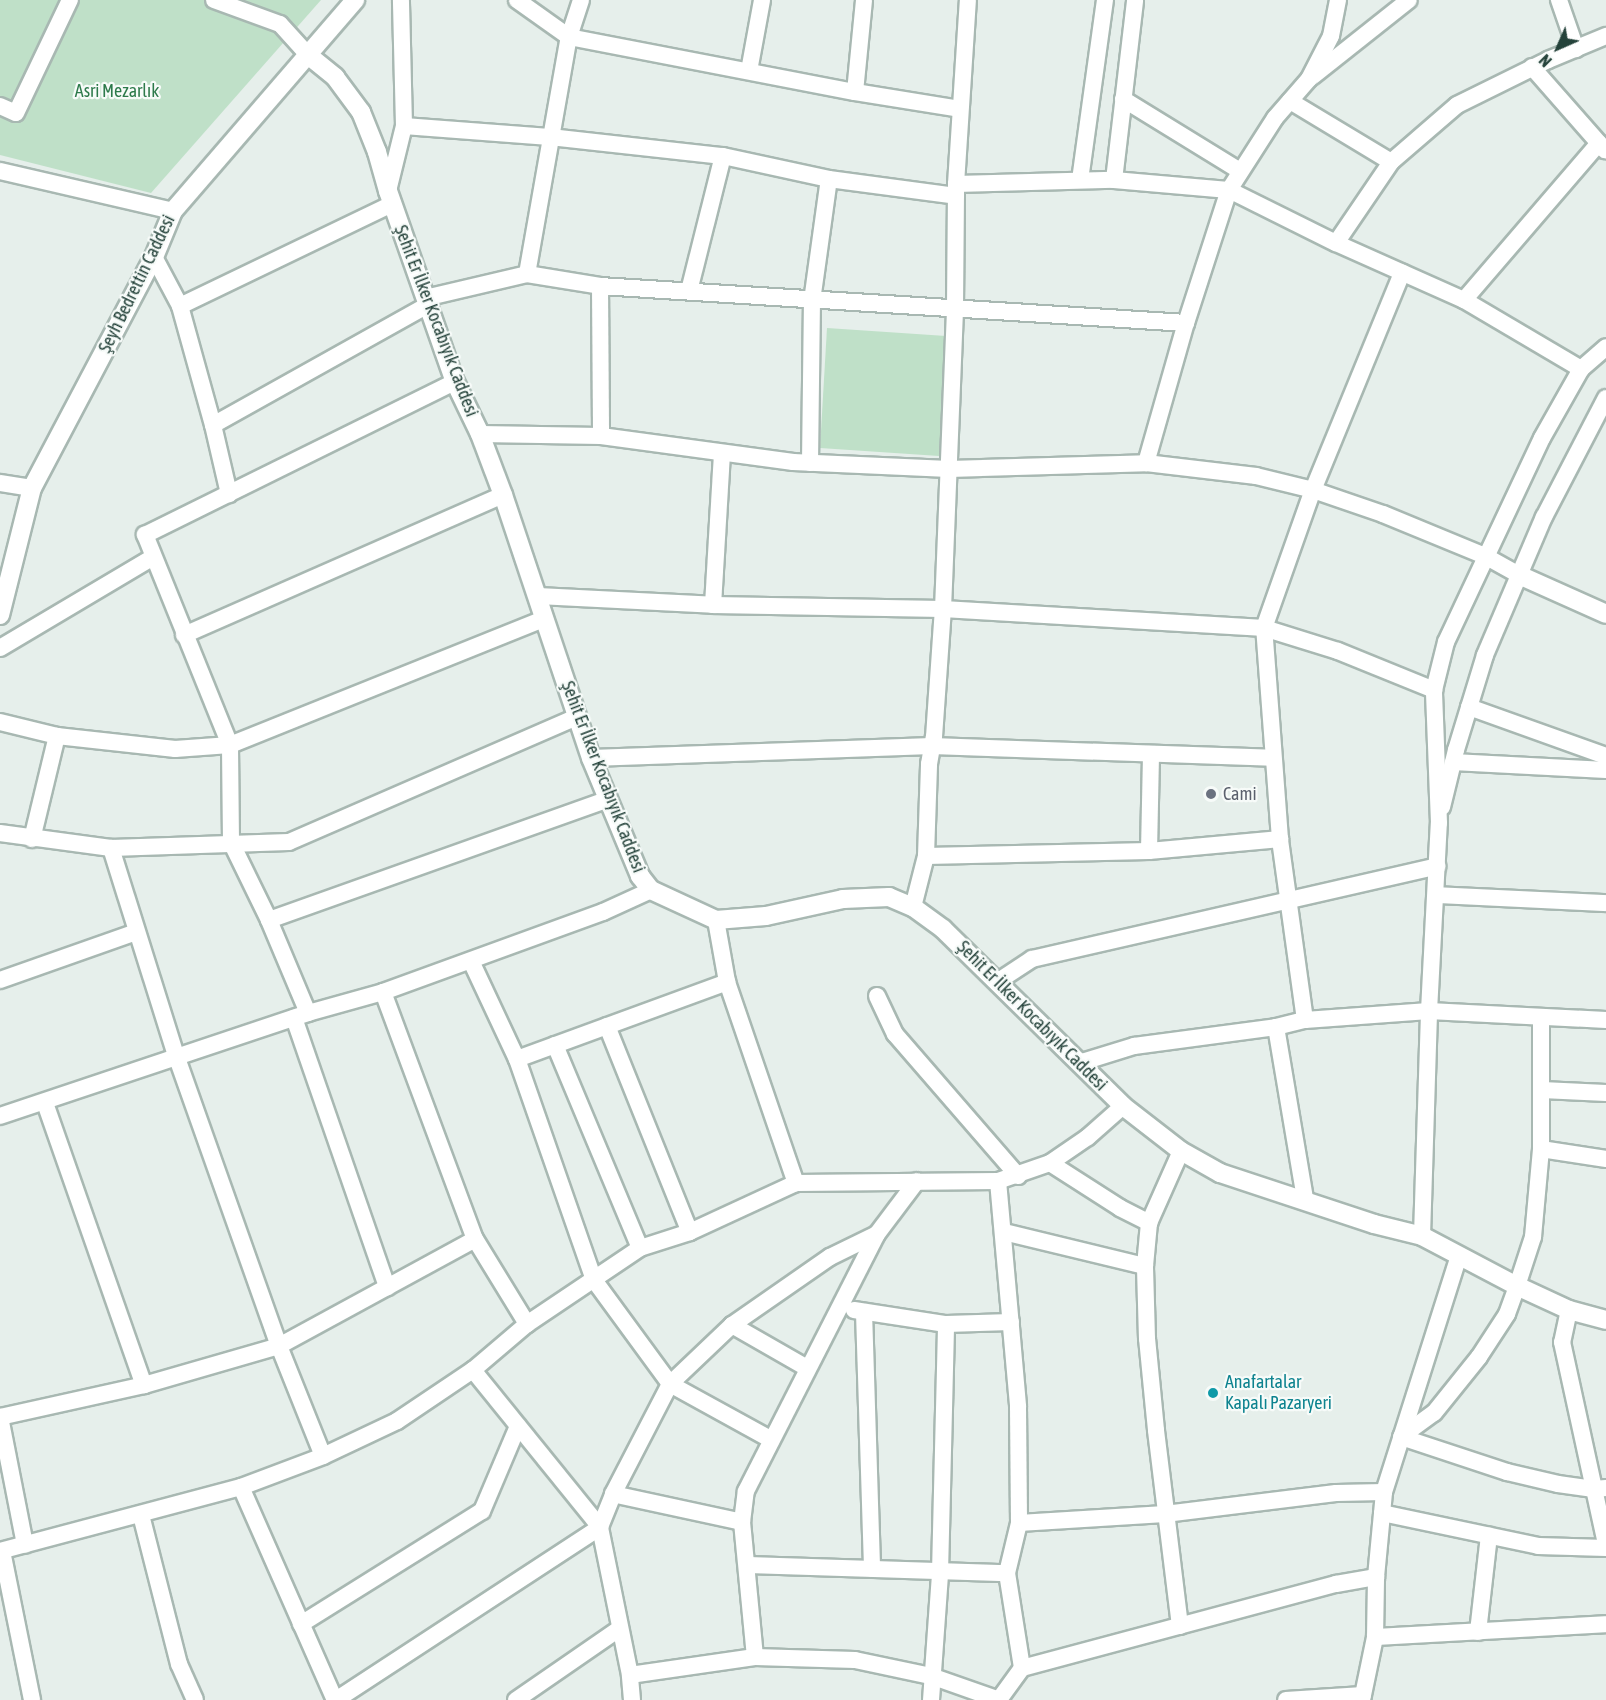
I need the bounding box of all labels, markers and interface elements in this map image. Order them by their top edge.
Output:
north arrow [1528,18,1588,78]
text: N [1536,51,1555,70]
park label: Asri Mezarlık [75,80,159,102]
street label: Şeyh Bedrettin Caddesi [94,212,180,356]
street label: Şehit Er İlker Kocabıyık Caddesi [389,222,483,420]
street label: Şehit Er İlker Kocabıyık Caddesi [556,678,650,876]
place label: Cami [1223,783,1257,805]
marker: Cami [1204,787,1218,801]
street label: Şehit Er İlker Kocabıyık Caddesi [952,936,1112,1096]
place label: Anafartalar Kapalı Pazaryeri [1225,1372,1332,1414]
marker: Anafartalar Kapalı Pazaryeri [1206,1386,1220,1400]

